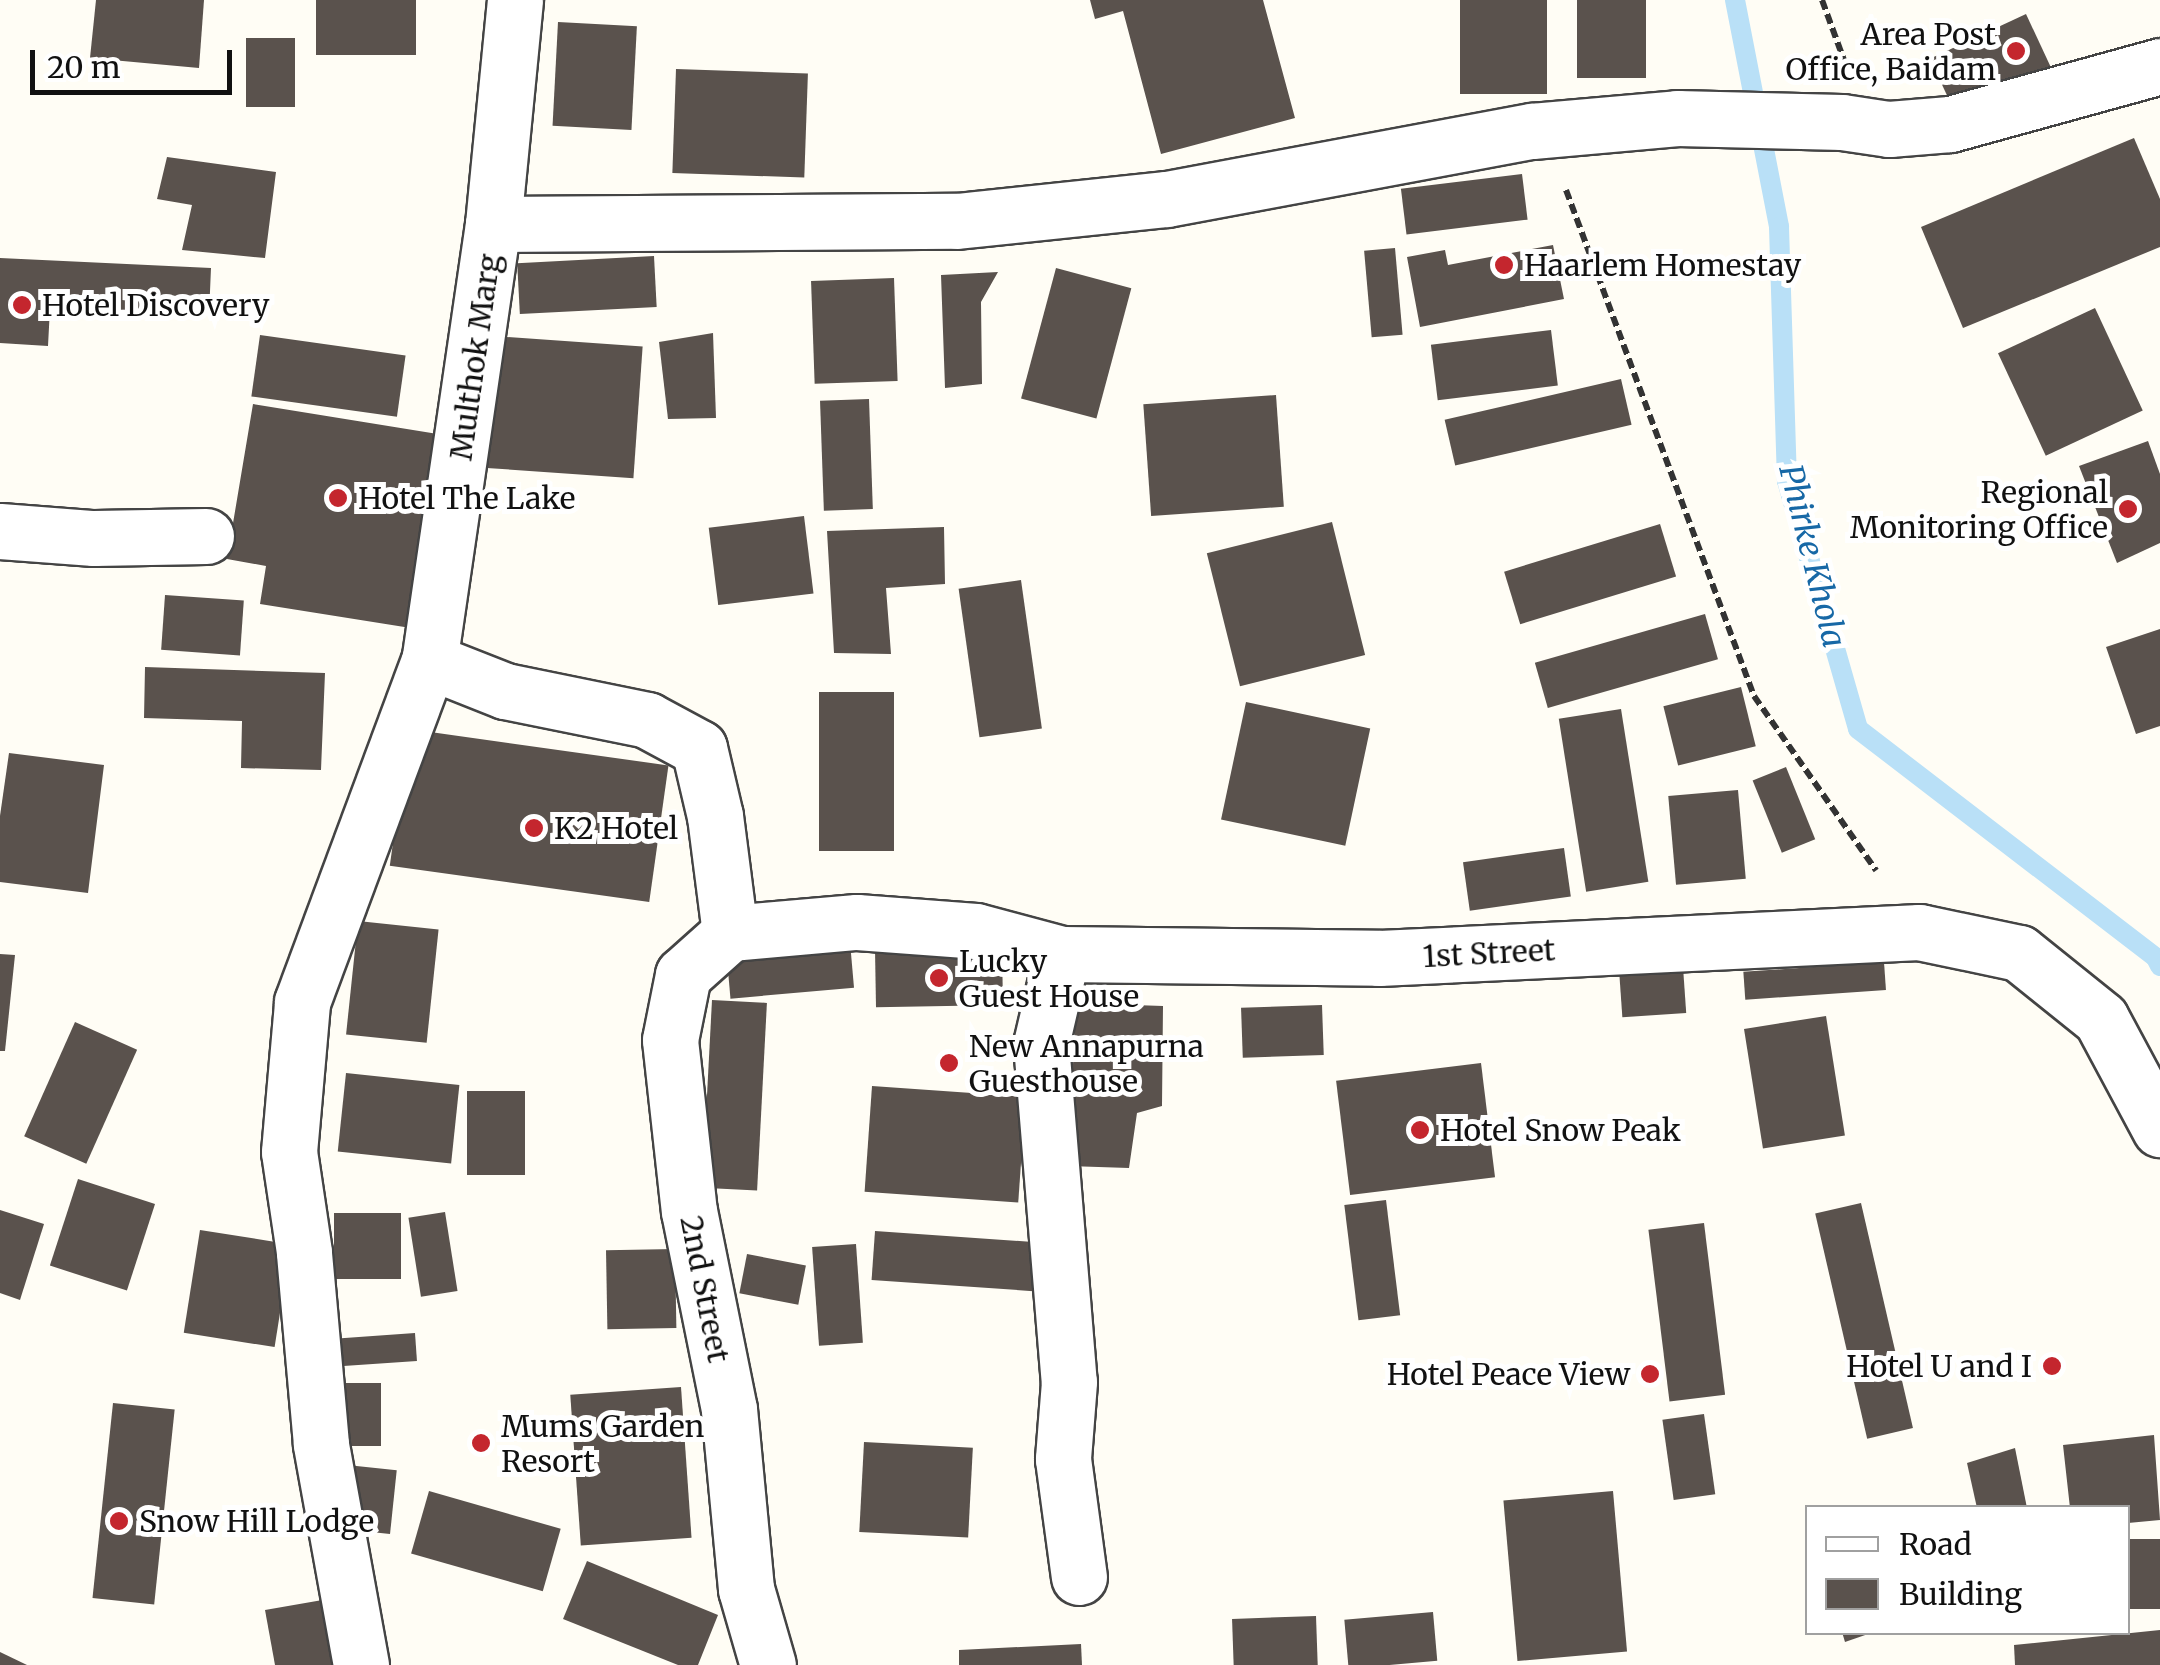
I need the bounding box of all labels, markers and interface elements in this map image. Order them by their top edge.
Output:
place label: Area Post Office, Baidam [1786,16,1996,86]
scale bar [35,30,238,92]
marker: Area Post Office, Baidam [2005,40,2027,62]
text: 20 m [47,48,120,86]
place label: Haarlem Homestay [1524,247,1801,283]
street label: Multhok Marg [443,252,507,462]
marker: Haarlem Homestay [1493,254,1515,276]
place label: Hotel Discovery [42,287,269,323]
marker: Hotel Discovery [11,294,33,316]
water label: Phirke Khola [1771,461,1853,651]
place label: Regional Monitoring Office [1850,474,2108,544]
place label: Hotel The Lake [358,480,575,516]
marker: Hotel The Lake [327,487,349,509]
marker: Regional Monitoring Office [2117,498,2139,520]
place label: K2 Hotel [554,810,678,846]
marker: K2 Hotel [523,817,545,839]
street label: 1st Street [1422,932,1556,974]
place label: Lucky Guest House [959,943,1139,1014]
marker: Lucky Guest House [928,967,950,989]
place label: New Annapurna Guesthouse [969,1028,1204,1098]
marker: New Annapurna Guesthouse [938,1052,960,1074]
place label: Hotel Snow Peak [1440,1112,1681,1148]
marker: Hotel Snow Peak [1409,1119,1431,1141]
street label: 2nd Street [673,1213,737,1365]
place label: Hotel U and I [1846,1348,2032,1384]
marker: Hotel U and I [2041,1355,2063,1377]
place label: Hotel Peace View [1387,1356,1630,1392]
marker: Hotel Peace View [1639,1363,1661,1385]
place label: Mums Garden Resort [501,1408,704,1478]
marker: Mums Garden Resort [470,1432,492,1454]
place label: Snow Hill Lodge [139,1503,374,1539]
legend [1805,1505,2130,1635]
marker: Snow Hill Lodge [108,1510,130,1532]
text: Road [1899,1525,1972,1563]
text: Building [1899,1575,2022,1613]

